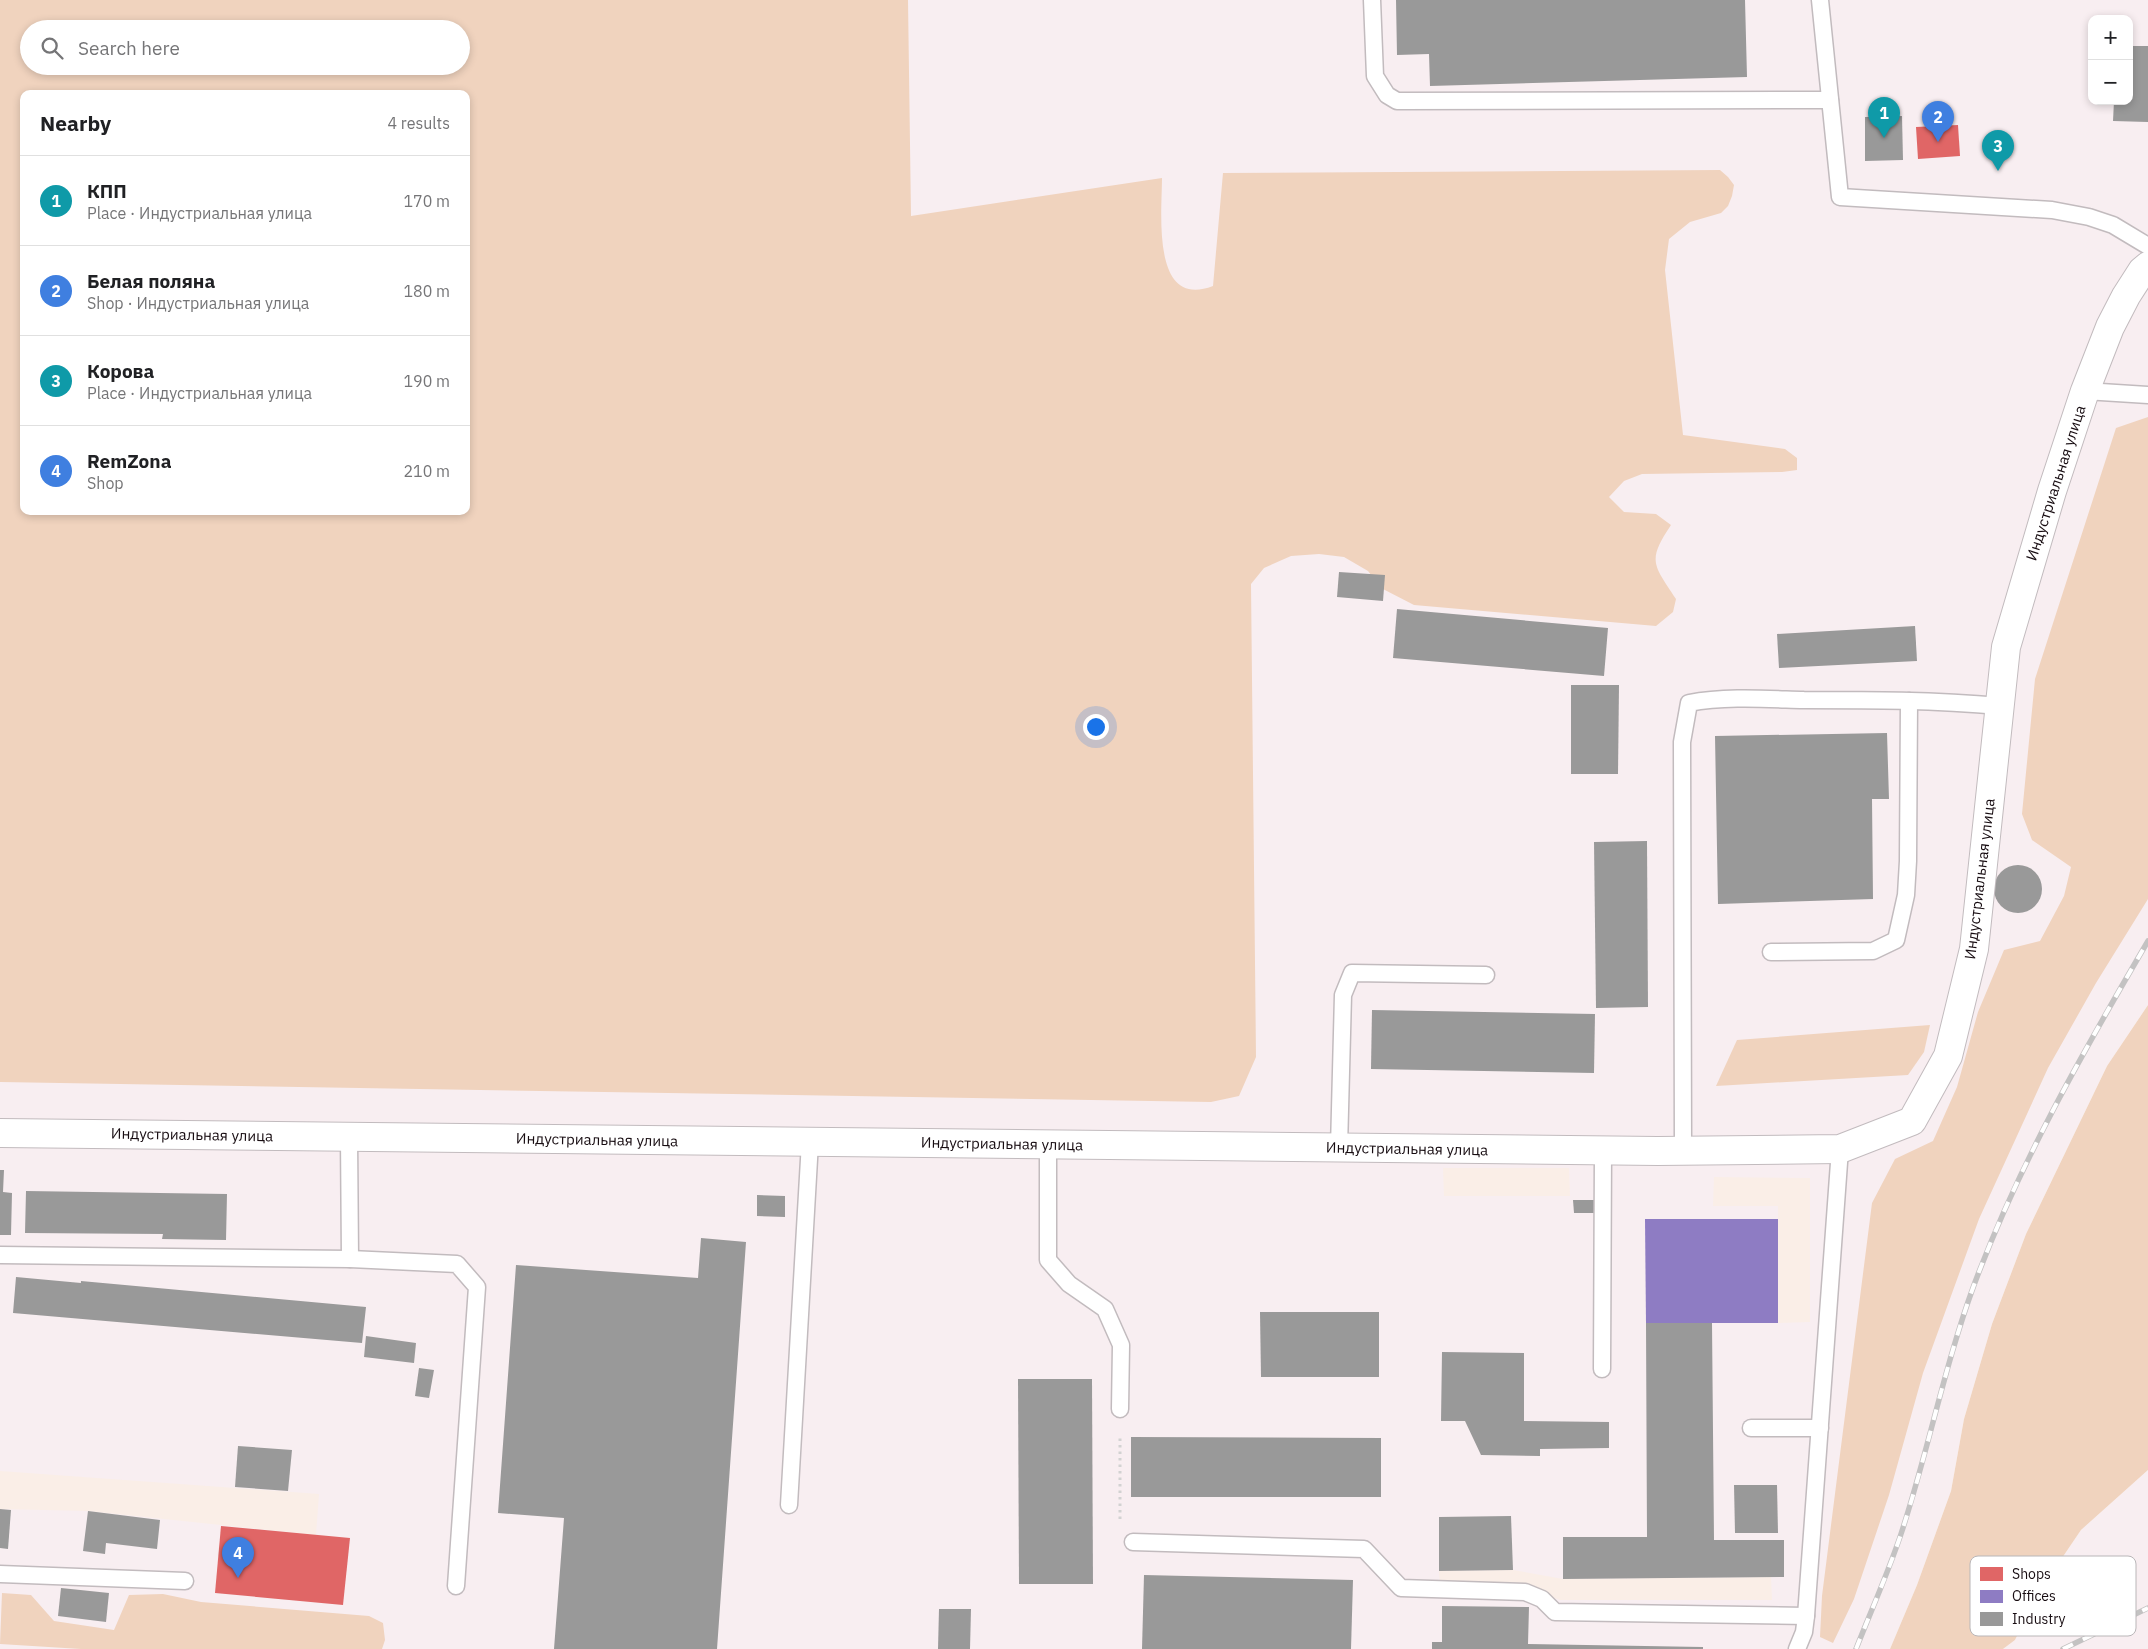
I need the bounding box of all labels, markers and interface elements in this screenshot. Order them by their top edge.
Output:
map controls [2088,15,2133,105]
button: + [2088,15,2133,60]
search box [20,20,470,75]
icon: search [38,34,66,62]
text: Search here [78,36,180,60]
button: − [2088,60,2133,105]
pin: 1 [1868,97,1900,138]
pin: 2 [1922,101,1954,142]
text: Nearby [40,109,111,137]
text: 4 results [387,113,450,133]
pin: 3 [1982,130,2014,171]
text: КПП [87,179,127,203]
text: 1 [51,191,61,211]
text: 170 m [403,191,450,211]
text: Place · Индустриальная улица [87,203,312,223]
text: Белая поляна [87,269,215,293]
text: 2 [51,281,61,301]
text: 180 m [403,281,450,301]
text: Shop · Индустриальная улица [87,293,309,313]
text: Корова [87,359,154,383]
text: 3 [51,371,61,391]
text: 190 m [403,371,450,391]
text: Place · Индустриальная улица [87,383,312,403]
street label: Индустриальная улица [2021,403,2090,563]
text: RemZona [87,449,171,473]
text: 4 [51,461,61,481]
text: 210 m [403,461,450,481]
text: Shop [87,473,124,493]
your location [1083,714,1109,740]
street label: Индустриальная улица [1960,797,1999,961]
street label: Индустриальная улица [111,1124,273,1145]
street label: Индустриальная улица [516,1129,678,1150]
street label: Индустриальная улица [921,1133,1083,1154]
street label: Индустриальная улица [1326,1138,1488,1159]
pin: 4 [222,1537,254,1578]
legend [1970,1556,2136,1636]
text: Shops [2012,1565,2051,1583]
text: Offices [2012,1587,2056,1605]
text: Industry [2012,1610,2066,1628]

